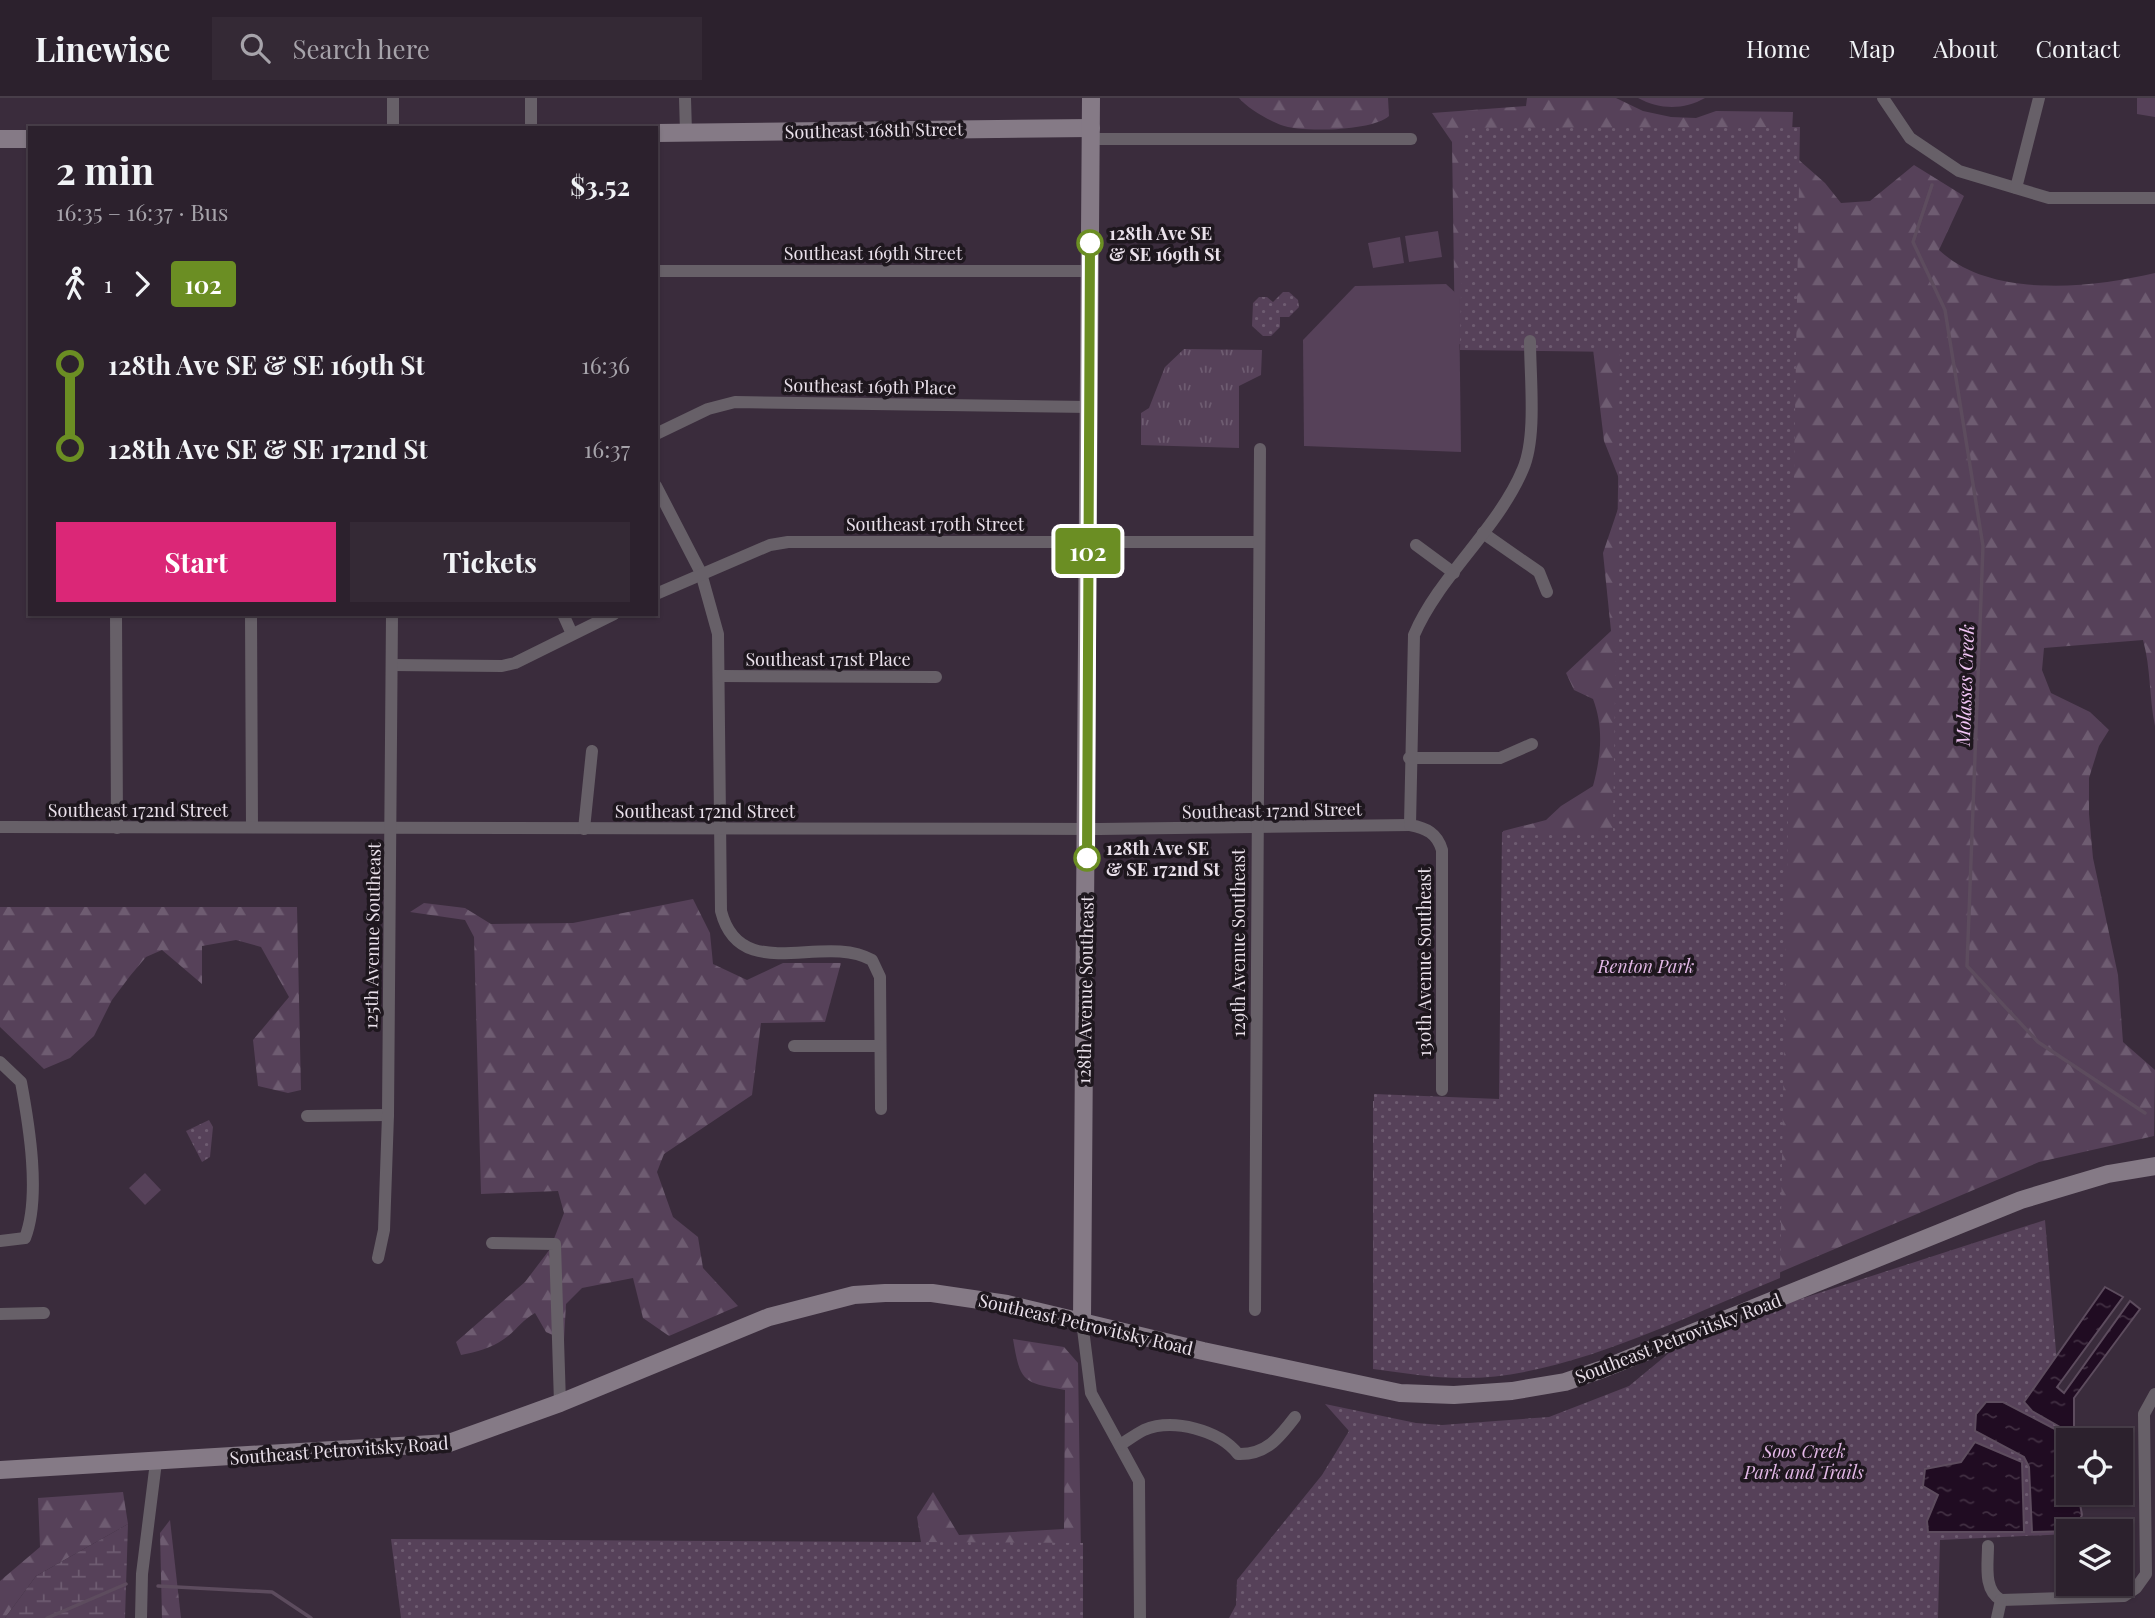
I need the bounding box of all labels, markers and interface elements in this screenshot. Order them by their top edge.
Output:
search box [212,17,702,80]
text: Linewise [35,26,170,70]
icon: search [236,29,274,67]
text: Search here [292,31,430,66]
text: Home [1746,32,1810,64]
text: Map [1848,32,1895,64]
text: About [1933,32,1997,64]
text: Contact [2035,32,2120,64]
street label: Southeast 168th Street [784,116,964,144]
text: 2 min [56,144,154,195]
text: $3.52 [570,168,630,203]
text: 16:35 – 16:37 · Bus [56,196,228,227]
place label: 128th Ave SE & SE 169th St [1109,221,1221,266]
marker: 128th Ave SE & SE 169th St [1077,230,1103,256]
street label: Southeast 169th Street [784,241,963,265]
icon: walk [56,265,94,303]
icon: forward [123,265,161,303]
text: 1 [104,268,113,299]
text: 102 [185,268,222,300]
text: 128th Ave SE & SE 169th St [108,347,425,382]
text: 16:36 [581,349,630,380]
street label: Southeast 169th Place [784,372,956,400]
text: 128th Ave SE & SE 172nd St [108,431,428,466]
text: 16:37 [584,433,630,464]
street label: Southeast 170th Street [846,512,1025,536]
button: Start [56,522,336,602]
button: Tickets [350,522,630,602]
line badge: 102 [1048,528,1128,574]
text: 102 [1069,535,1107,567]
water label: Molasses Creek [1949,624,1979,747]
street label: Southeast 171st Place [745,647,911,671]
street label: Southeast 172nd Street [1182,796,1363,824]
street label: Southeast 172nd Street [48,798,229,822]
street label: Southeast 172nd Street [615,799,796,823]
place label: 128th Ave SE & SE 172nd St [1106,836,1220,881]
street label: 125th Avenue Southeast [358,842,386,1030]
marker: 128th Ave SE & SE 172nd St [1074,845,1100,871]
street label: 129th Avenue Southeast [1226,848,1250,1037]
street label: 130th Avenue Southeast [1412,867,1436,1057]
street label: 128th Avenue Southeast [1071,895,1099,1085]
park label: Renton Park [1597,954,1694,978]
street label: Southeast Petrovitsky Road [1571,1287,1785,1388]
street label: Southeast Petrovitsky Road [976,1288,1196,1360]
map controls [2056,1428,2133,1596]
button: locate [2056,1428,2133,1505]
street label: Southeast Petrovitsky Road [229,1430,450,1470]
park label: Soos Creek Park and Trails [1743,1439,1864,1484]
button: layers [2056,1519,2133,1596]

